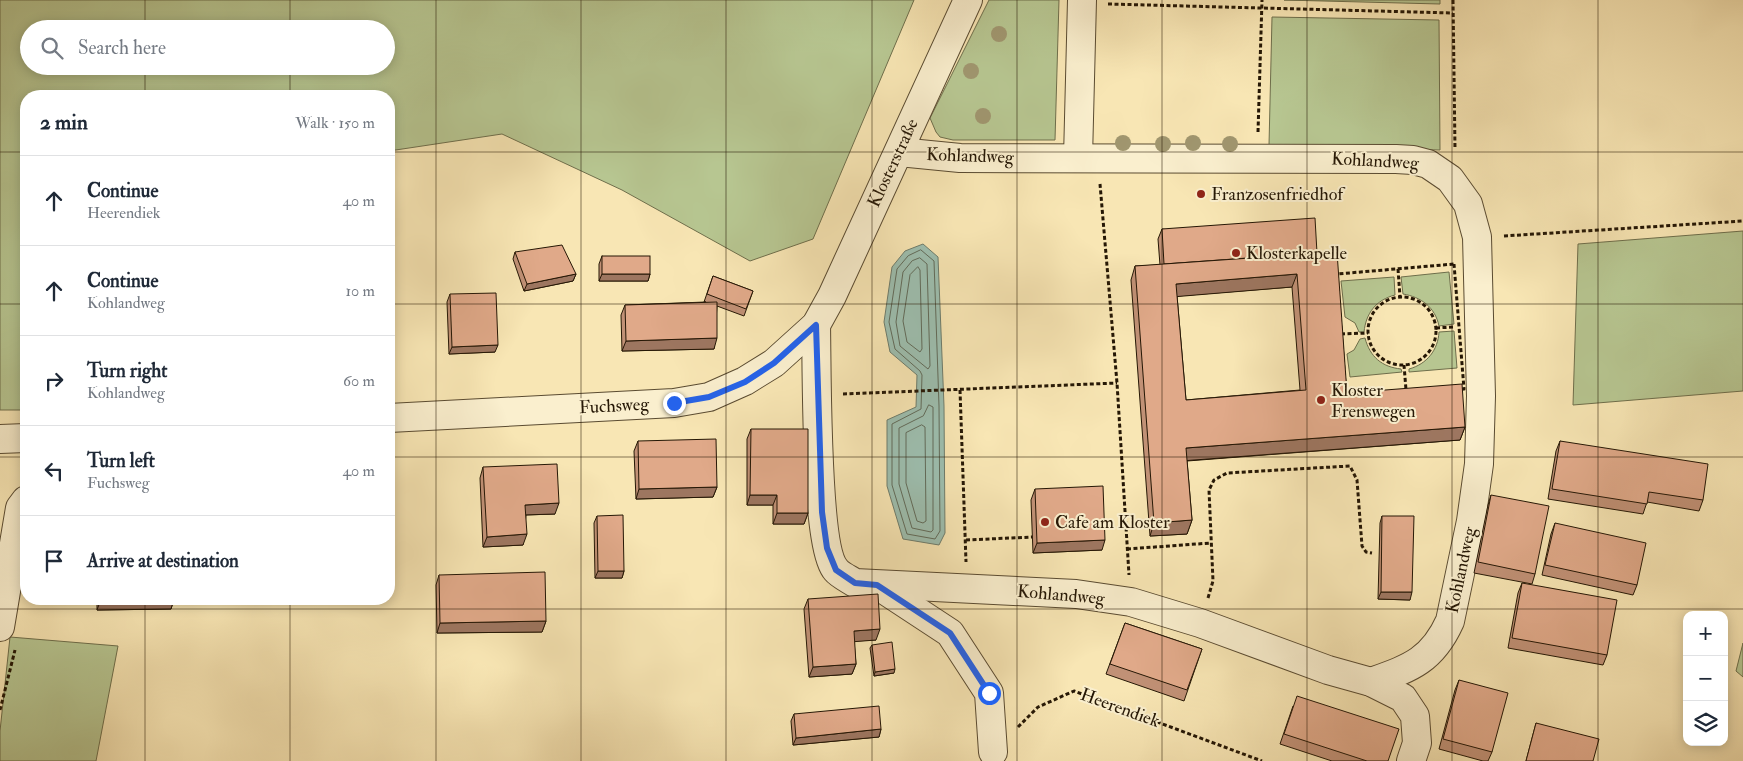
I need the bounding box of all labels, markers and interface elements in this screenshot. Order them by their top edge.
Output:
search box [20,20,395,75]
icon: search [38,34,66,62]
text: Search here [78,36,166,60]
text: 2 min [40,109,88,136]
text: Walk · 150 m [295,113,375,133]
street label: Klosterstraße [862,115,924,211]
street label: Kohlandweg [926,143,1015,169]
street label: Kohlandweg [1331,147,1421,175]
text: Continue [87,179,158,203]
place label: Franzosenfriedhof [1211,183,1346,206]
icon: ahead [40,187,68,215]
marker: Franzosenfriedhof [1195,188,1207,200]
text: 40 m [342,191,375,211]
text: Heerendiek [87,203,161,223]
place label: Klosterkapelle [1246,242,1348,265]
marker: Klosterkapelle [1230,247,1242,259]
text: Continue [87,269,158,293]
icon: ahead [40,277,68,305]
text: 10 m [345,281,375,301]
text: Kohlandweg [87,293,165,313]
text: Turn right [87,359,167,383]
icon: right [40,367,68,395]
text: 60 m [343,371,375,391]
place label: Kloster Frenswegen [1331,379,1416,423]
text: Kohlandweg [87,383,165,403]
route end [663,392,686,415]
street label: Fuchsweg [578,393,651,419]
marker: Kloster Frenswegen [1315,394,1327,406]
text: Turn left [87,449,155,473]
icon: left [40,457,68,485]
text: 40 m [342,461,375,481]
text: Fuchsweg [87,473,150,493]
place label: Cafe am Kloster [1055,511,1170,534]
marker: Cafe am Kloster [1039,516,1051,528]
street label: Kohlandweg [1441,524,1482,615]
icon: arrive [40,547,68,575]
text: Arrive at destination [87,549,239,573]
street label: Kohlandweg [1016,580,1107,610]
map controls [1683,611,1728,746]
button: + [1683,611,1728,656]
button: − [1683,656,1728,701]
route start [978,682,1001,705]
street label: Heerendiek [1077,683,1163,733]
button: layers [1683,701,1728,746]

